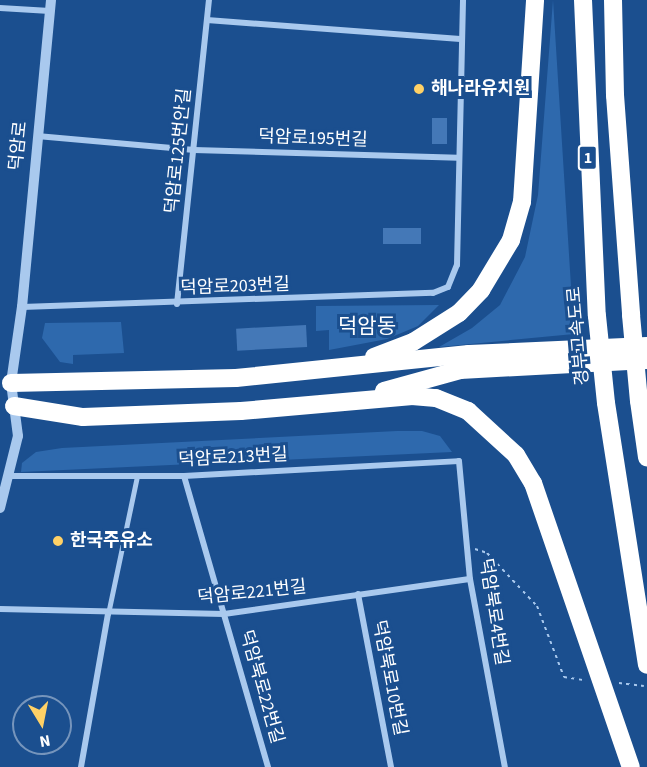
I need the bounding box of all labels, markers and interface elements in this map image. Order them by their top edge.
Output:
place label: 해나라유치원 [431,78,530,100]
marker: 해나라유치원 [412,82,426,96]
street label: 덕암로125번안길 [162,87,196,215]
street label: 덕암로 [6,120,32,172]
street label: 덕암로195번길 [258,126,368,152]
road number: 1 [578,145,598,171]
street label: 덕암로203번길 [180,274,290,300]
street label: 경부고속도로 [564,286,594,386]
district label: 덕암동 [338,313,396,339]
street label: 덕암로213번길 [178,444,288,472]
place label: 한국주유소 [70,530,153,552]
marker: 한국주유소 [51,534,65,548]
street label: 덕암북로4번길 [474,557,512,667]
street label: 덕암로221번길 [196,577,308,609]
street label: 덕암북로10번길 [367,618,411,738]
street label: 덕암북로22번길 [234,628,288,746]
north arrow [12,695,72,755]
text: N [38,729,52,753]

